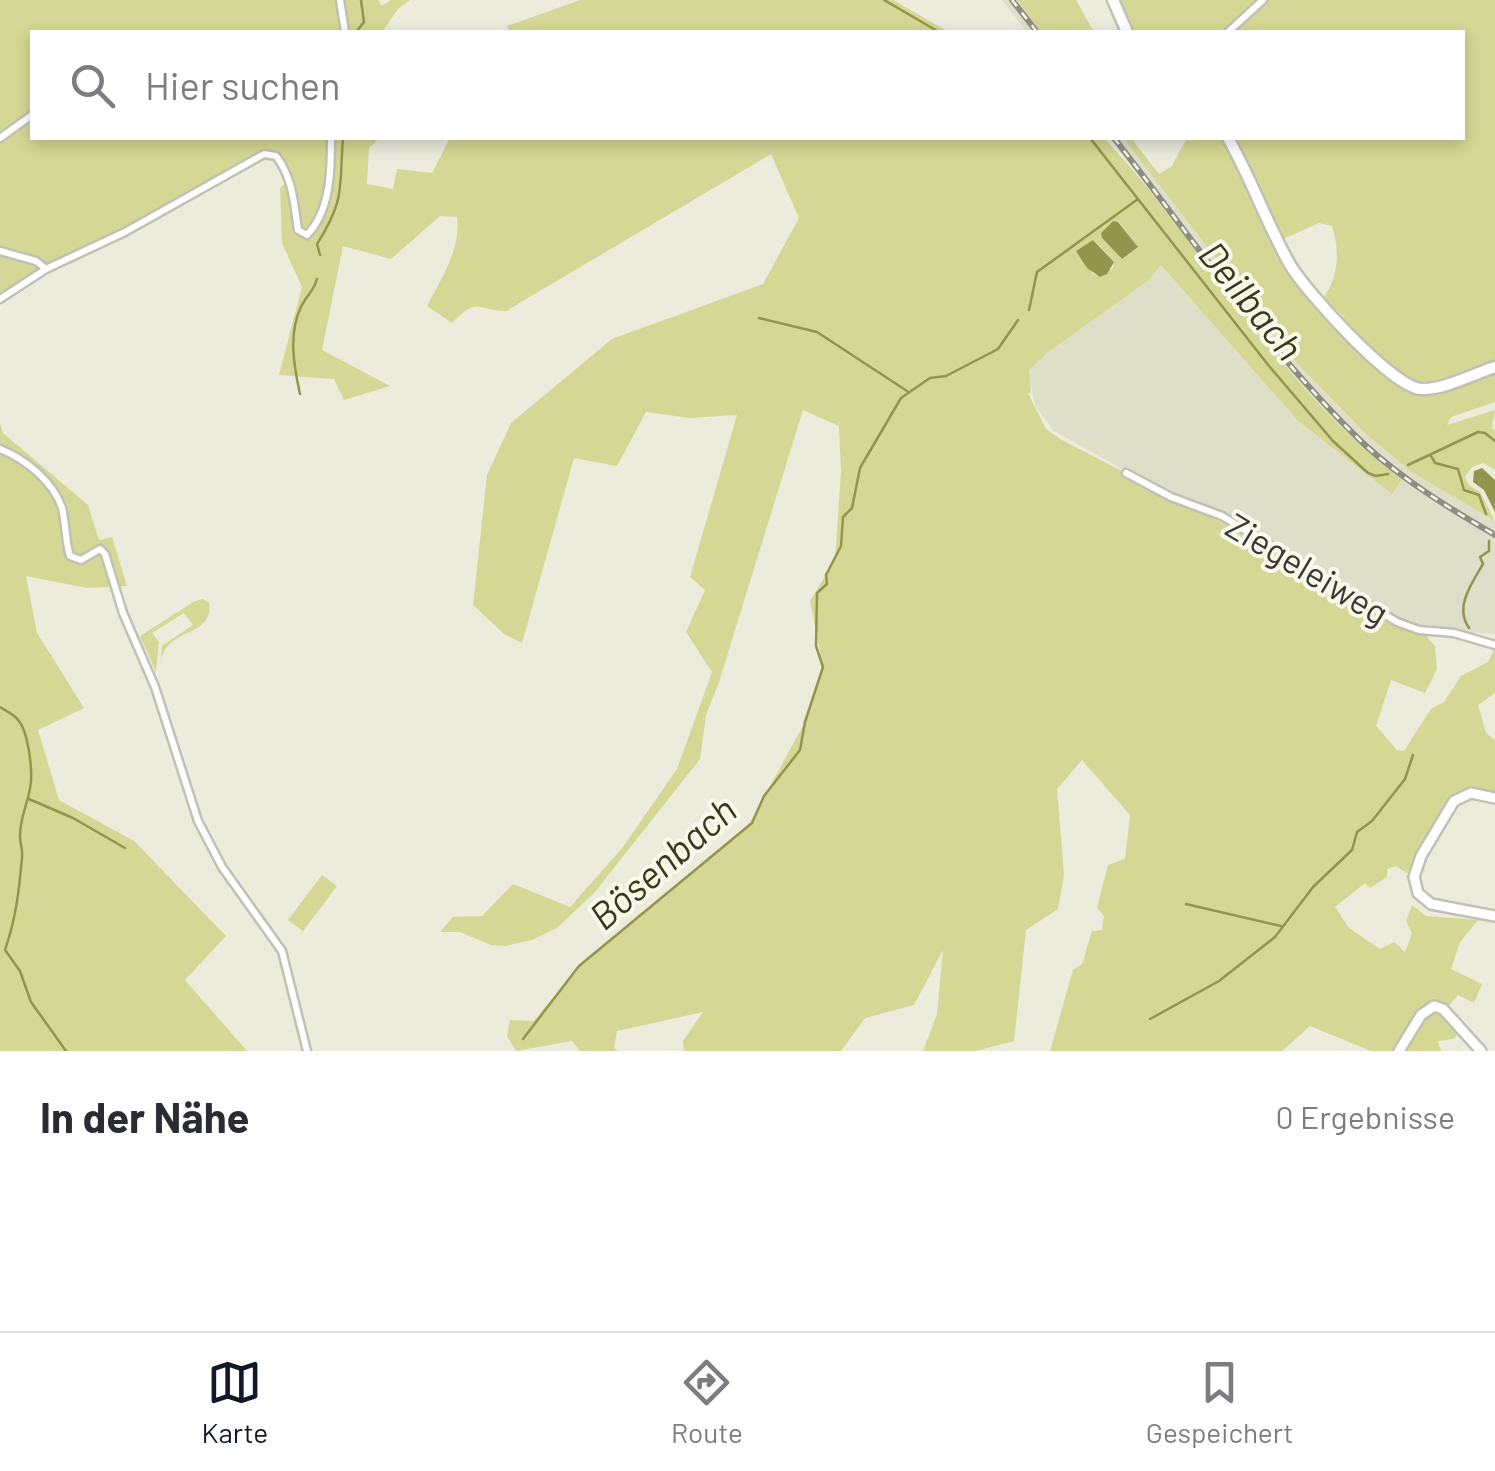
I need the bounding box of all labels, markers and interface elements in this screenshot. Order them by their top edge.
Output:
search box [30,30,1465,140]
icon: search [65,58,120,113]
text: Hier suchen [145,62,341,108]
water label: Deilbach [1190,231,1314,369]
street label: Ziegeleiweg [1219,503,1397,633]
water label: Bösenbach [579,786,745,938]
text: In der Nähe [40,1091,249,1141]
text: 0 Ergebnisse [1275,1097,1455,1135]
tab: Karte [201,1355,268,1449]
tab: Route [671,1355,743,1449]
tab: Gespeichert [1146,1355,1294,1449]

